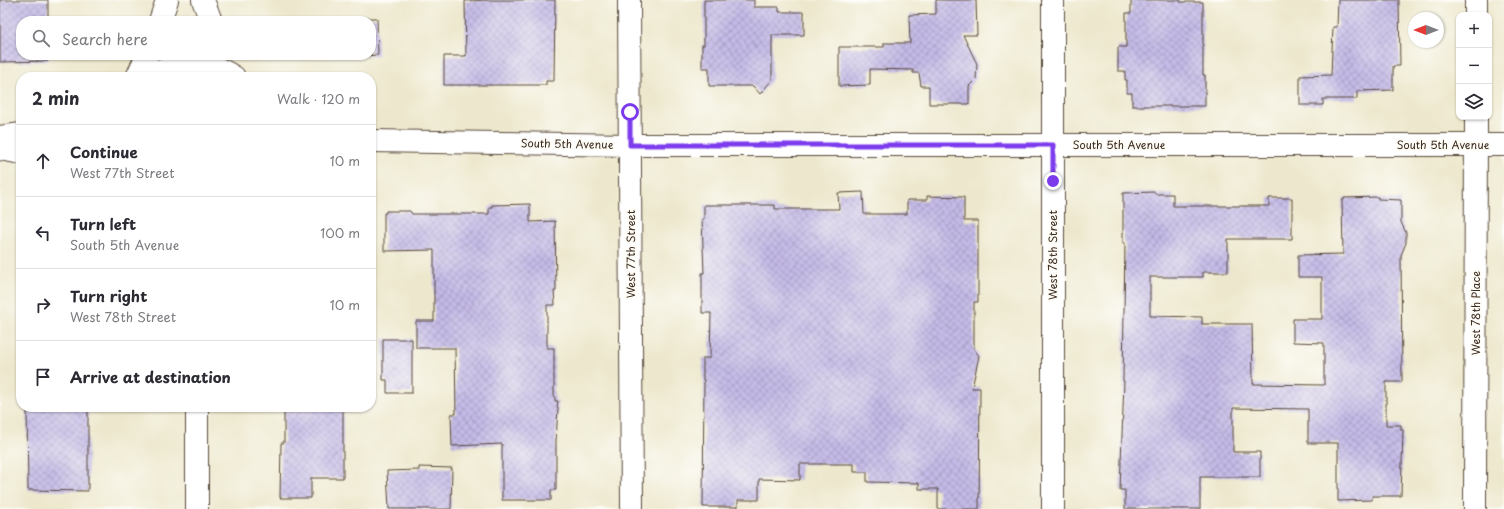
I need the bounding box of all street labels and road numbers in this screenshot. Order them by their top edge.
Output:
street label: South 5th Avenue [521,134,614,153]
street label: South 5th Avenue [1073,136,1166,153]
street label: South 5th Avenue [1397,136,1490,153]
street label: West 77th Street [622,209,639,298]
street label: West 78th Street [1044,210,1061,300]
street label: West 78th Place [1467,271,1484,355]

